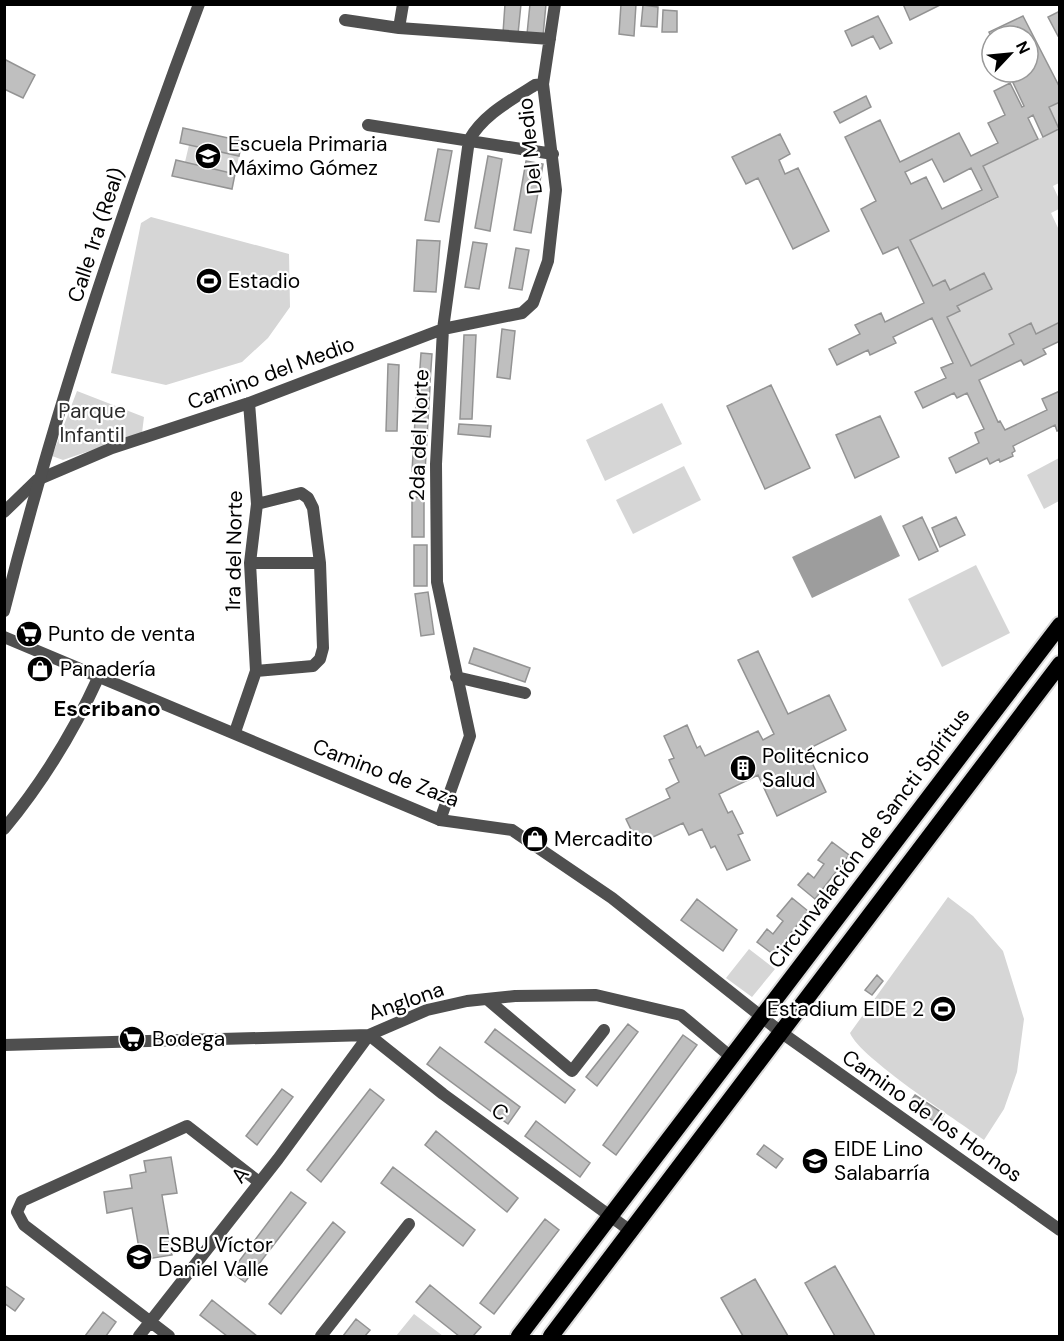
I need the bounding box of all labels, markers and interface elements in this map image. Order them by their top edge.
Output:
north arrow [980,24,1040,84]
text: N [1011,38,1035,57]
street label: Del Medio [511,96,549,196]
place label: Escuela Primaria Máximo Gómez [228,130,387,182]
school or university icon: Escuela Primaria Máximo Gómez [193,141,223,171]
street label: Calle 1ra (Real) [61,164,131,306]
sports icon: Estadio [194,266,224,296]
place label: Estadio [228,267,300,295]
street label: Camino del Medio [184,330,358,416]
street label: 2da del Norte [403,369,435,501]
park label: Parque Infantil [58,397,126,449]
street label: 1ra del Norte [219,490,249,612]
supermarket icon: Punto de venta [14,619,44,649]
place label: Punto de venta [48,620,195,648]
shop icon: Panadería [25,654,55,684]
place label: Panadería [60,655,156,683]
district label: Escribano [53,694,161,723]
street label: Circunvalación de Sancti Spíritus [762,702,976,974]
street label: Camino de Zaza [309,732,463,814]
place label: Politécnico Salud [762,742,869,794]
building icon: Politécnico Salud [728,753,758,783]
shop icon: Mercadito [520,824,550,854]
place label: Mercadito [554,825,653,853]
street label: Anglona [364,975,448,1027]
sports icon: Estadium EIDE 2 [928,994,958,1024]
place label: Estadium EIDE 2 [767,995,924,1023]
supermarket icon: Bodega [117,1024,147,1054]
place label: Bodega [152,1025,225,1053]
street label: Camino de los Hornos [836,1043,1028,1189]
street label: C [486,1096,514,1128]
place label: EIDE Lino Salabarría [834,1135,930,1187]
school or university icon: EIDE Lino Salabarría [800,1146,830,1176]
street label: A [225,1161,255,1189]
place label: ESBU Víctor Daniel Valle [158,1231,273,1283]
school or university icon: ESBU Víctor Daniel Valle [124,1242,154,1272]

